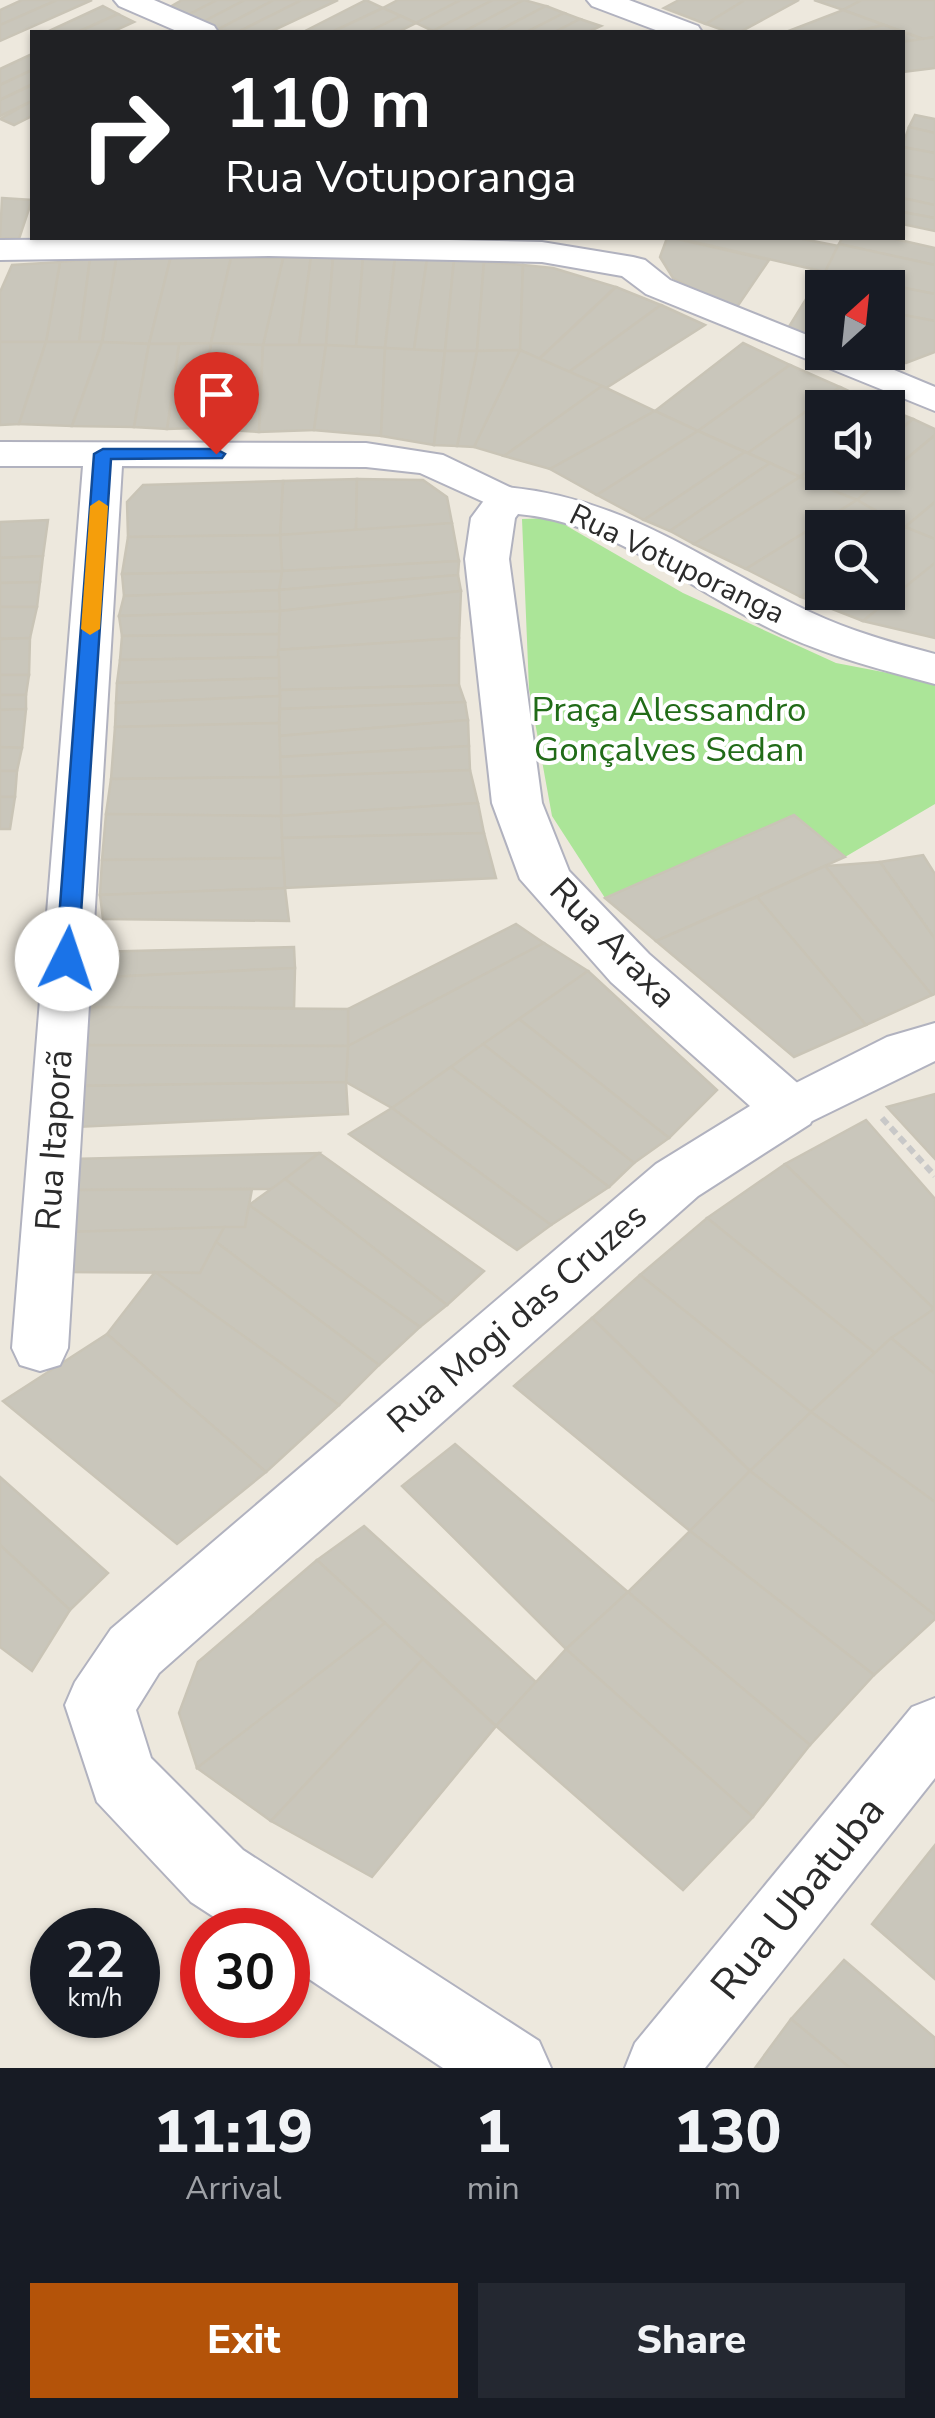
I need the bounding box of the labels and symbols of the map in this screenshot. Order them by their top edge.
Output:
north arrow [805,270,905,370]
pin [174,352,259,455]
street label: Rua Votuporanga [563,494,791,634]
park label: Praça Alessandro Gonçalves Sedan [532,686,806,773]
street label: Rua Araxa [539,868,687,1018]
position arrow [15,907,119,1011]
street label: Rua Itaporã [24,1048,84,1232]
street label: Rua Mogi das Cruzes [377,1192,657,1444]
street label: Rua Ubatuba [698,1784,898,2012]
speed limit sign: 30 [180,1908,310,2038]

